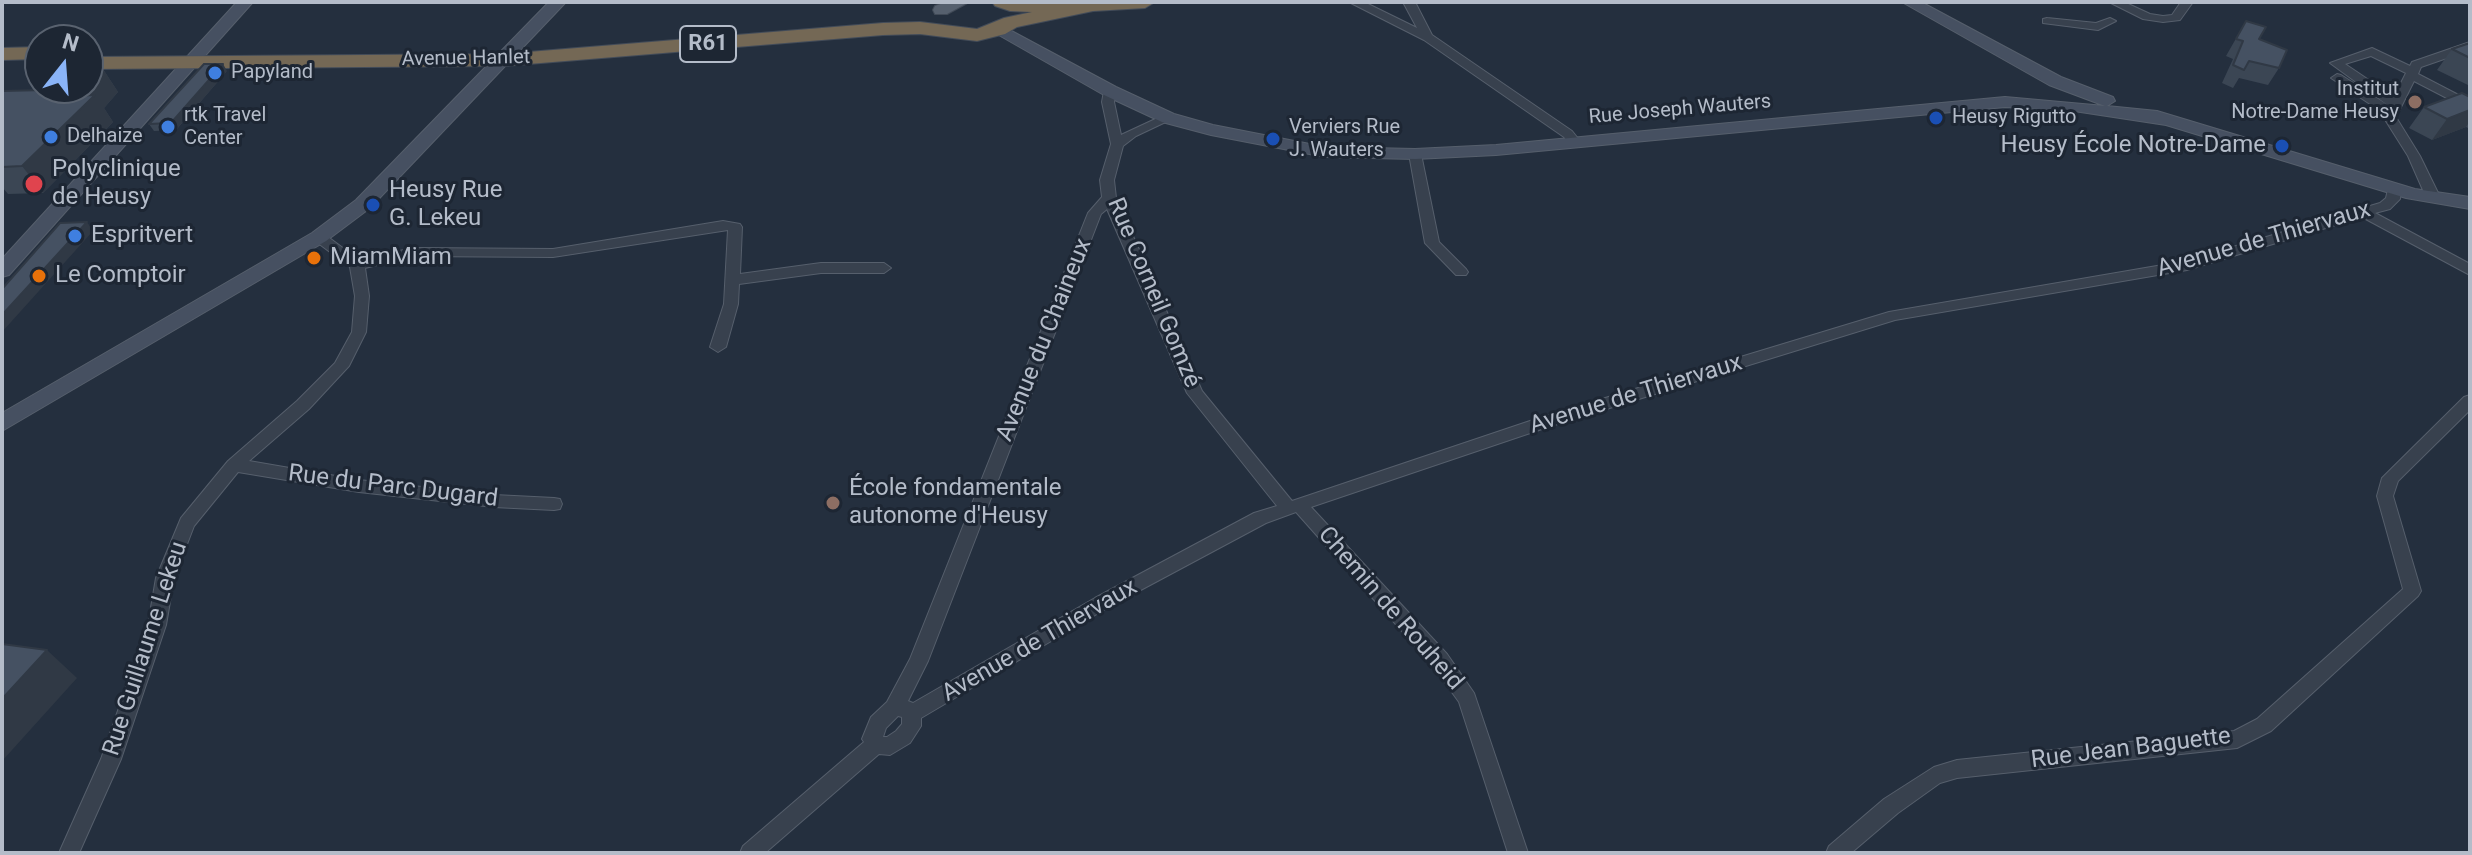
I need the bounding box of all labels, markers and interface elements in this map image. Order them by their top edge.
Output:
north arrow [24,24,104,104]
road number: R61 [680,26,736,62]
text: N [59,28,82,57]
street label: Avenue Hanlet [402,46,530,72]
place label: Papyland [231,61,313,85]
marker: Papyland [206,64,224,82]
place label: Institut Notre-Dame Heusy [2231,78,2399,125]
street label: Rue Joseph Wauters [1588,90,1772,130]
marker: Institut Notre-Dame Heusy [2406,93,2424,111]
place label: rtk Travel Center [184,104,266,151]
place label: Heusy Rigutto [1952,106,2076,130]
marker: Heusy Rigutto [1927,109,1945,127]
place label: Verviers Rue J. Wauters [1289,116,1400,163]
marker: rtk Travel Center [159,118,177,136]
place label: Delhaize [67,125,143,149]
marker: Delhaize [42,128,60,146]
marker: Verviers Rue J. Wauters [1264,130,1282,148]
place label: Heusy École Notre-Dame [2001,132,2266,160]
marker: Heusy École Notre-Dame [2273,137,2291,155]
place label: Polyclinique de Heusy [52,156,181,212]
marker: Polyclinique de Heusy [23,173,45,195]
place label: Heusy Rue G. Lekeu [389,177,503,233]
street label: Rue Corneil Gomzé [1100,194,1206,392]
marker: Heusy Rue G. Lekeu [364,196,382,214]
street label: Avenue de Thiervaux [2154,196,2374,284]
place label: Espritvert [91,222,193,250]
marker: Espritvert [66,227,84,245]
street label: Avenue du Chaineux [991,234,1099,446]
place label: MiamMiam [330,244,452,272]
marker: MiamMiam [305,249,323,267]
place label: Le Comptoir [55,262,186,290]
marker: Le Comptoir [30,267,48,285]
street label: Avenue de Thiervaux [1526,349,1746,441]
street label: Rue du Parc Dugard [287,460,499,514]
place label: École fondamentale autonome d'Heusy [849,475,1062,531]
marker: École fondamentale autonome d'Heusy [824,494,842,512]
street label: Chemin de Rouheid [1311,521,1469,697]
street label: Rue Guillaume Lekeu [98,538,194,760]
street label: Avenue de Thiervaux [937,573,1143,709]
street label: Rue Jean Baguette [2030,722,2232,776]

